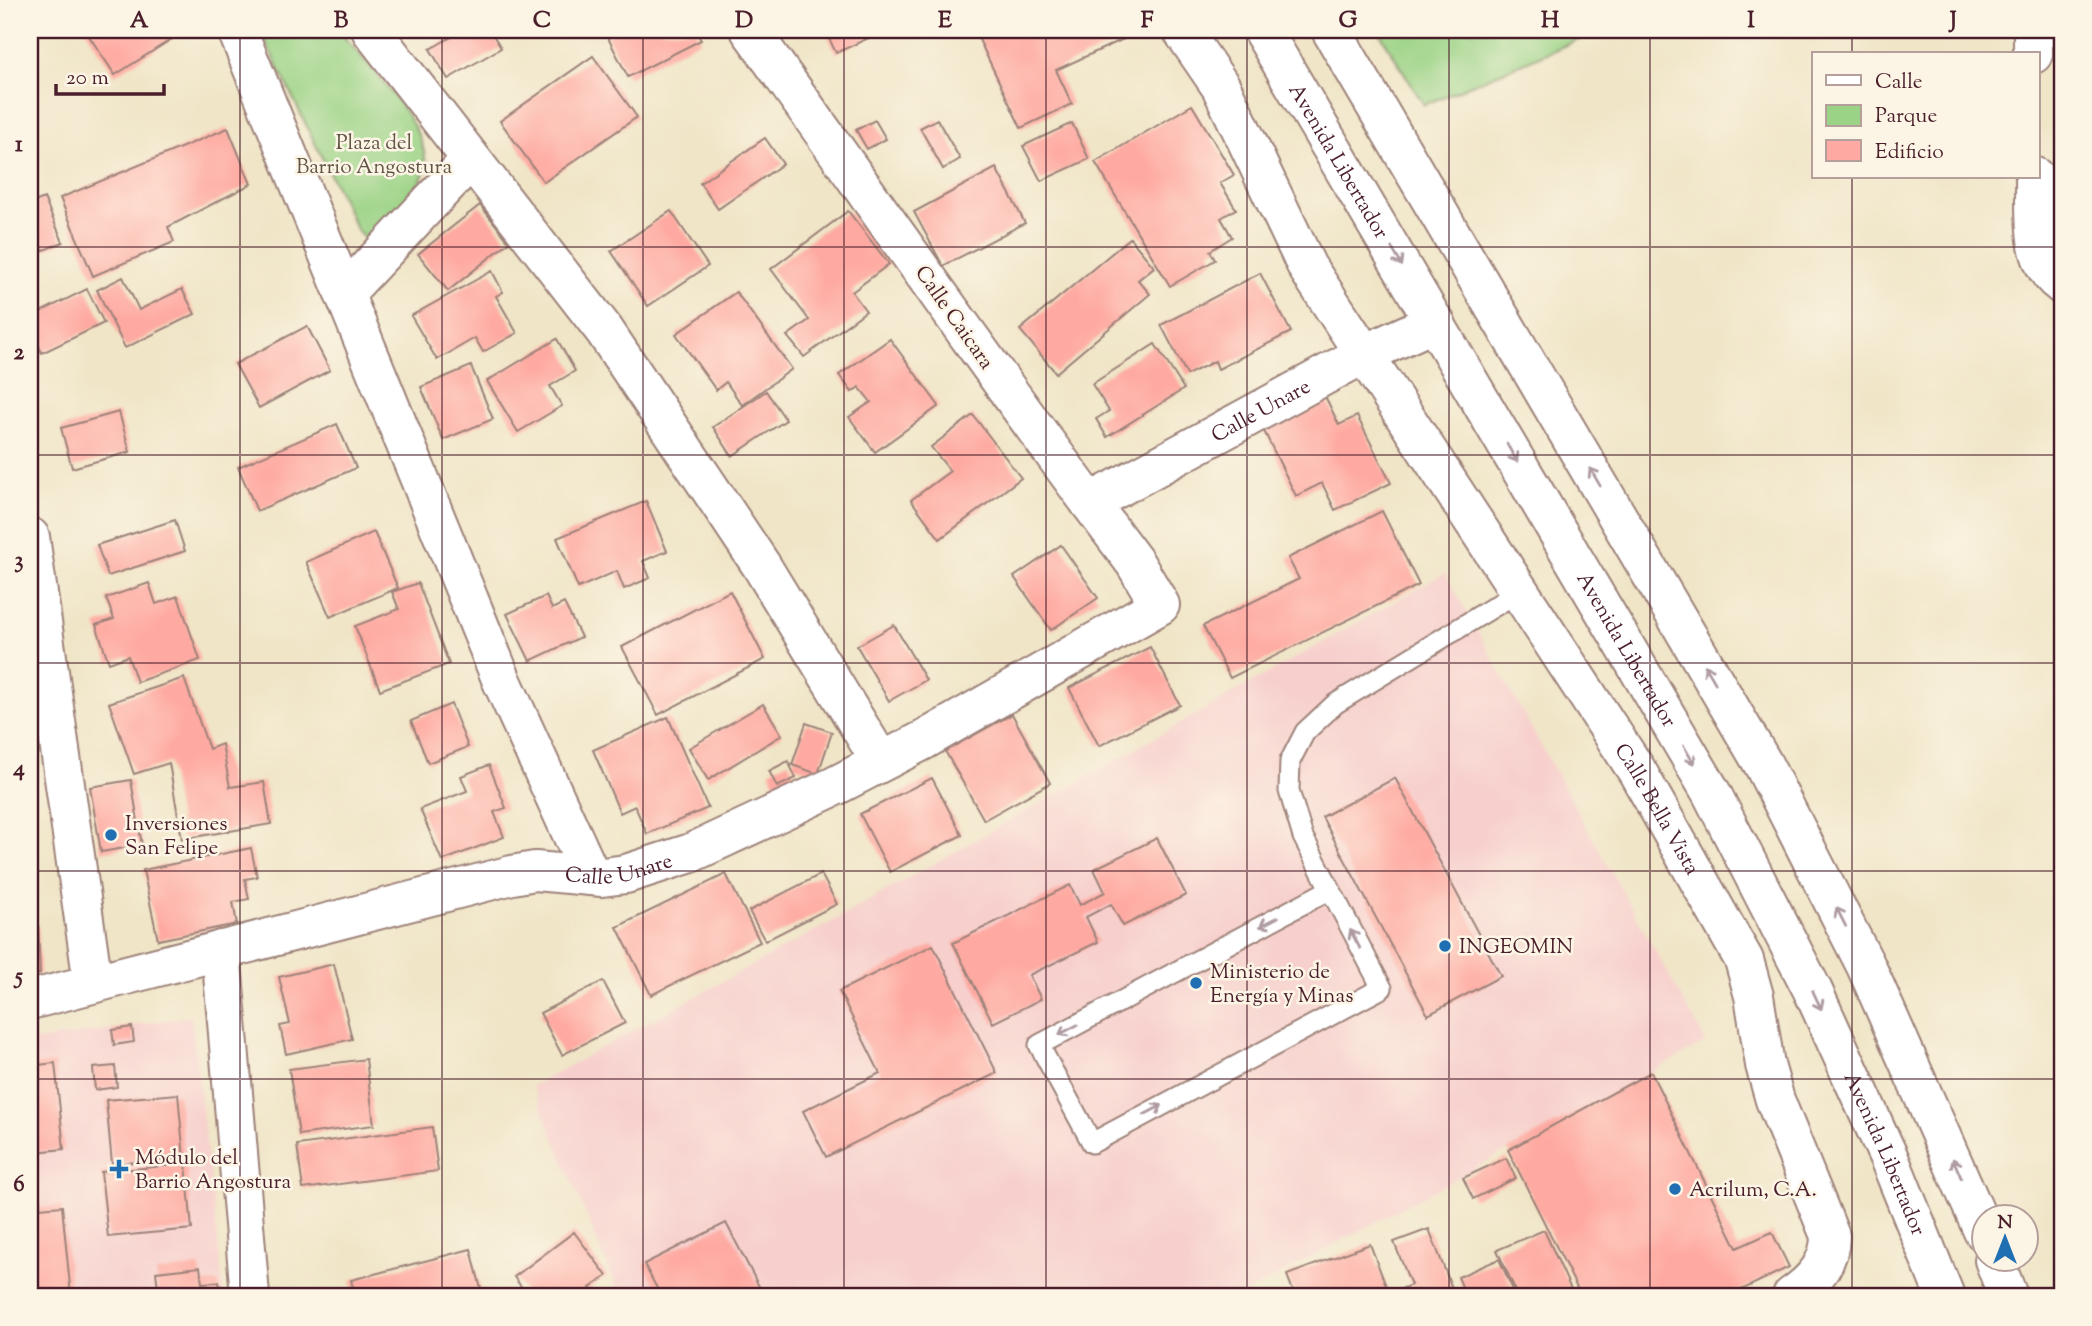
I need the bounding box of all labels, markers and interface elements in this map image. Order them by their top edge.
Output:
text: A [130,5,149,38]
text: B [334,5,349,38]
text: C [533,5,551,38]
text: D [735,5,753,38]
text: E [938,5,952,38]
text: F [1141,5,1154,38]
text: G [1339,5,1358,38]
text: H [1541,5,1560,38]
text: I [1747,5,1755,38]
text: J [1948,5,1957,38]
scale bar [56,52,164,96]
legend [1812,52,2039,178]
text: 20 m [66,64,109,94]
text: Calle [1875,68,1923,98]
street label: Avenida Libertador [1280,79,1395,245]
text: Parque [1875,102,1937,132]
text: 1 [15,129,23,162]
park label: Plaza del Barrio Angostura [296,129,452,183]
text: Edificio [1875,138,1944,168]
one-way arrow [1390,246,1404,266]
street label: Calle Caicara [906,260,1000,376]
text: 2 [14,337,25,370]
street label: Calle Unare [1206,373,1316,451]
one-way arrow [1506,442,1519,463]
one-way arrow [1588,468,1602,488]
text: 3 [14,545,24,578]
street label: Avenida Libertador [1568,567,1683,734]
one-way arrow [1703,664,1717,684]
street label: Calle Bella Vista [1606,738,1706,881]
one-way arrow [1682,744,1696,764]
text: 4 [12,753,25,786]
place label: Inversiones San Felipe [125,810,228,864]
marker: Inversiones San Felipe [103,827,119,843]
street label: Calle Unare [564,847,677,894]
one-way arrow [1834,907,1848,928]
one-way arrow [1259,916,1280,929]
one-way arrow [1348,929,1362,950]
place label: INGEOMIN [1459,933,1573,963]
marker: INGEOMIN [1437,938,1453,954]
place label: Ministerio de Energía y Minas [1210,958,1353,1012]
text: 5 [13,961,23,994]
marker: Ministerio de Energía y Minas [1188,975,1204,991]
one-way arrow [1811,989,1824,1010]
one-way arrow [1058,1023,1079,1037]
street label: Avenida Libertador [1835,1068,1932,1241]
one-way arrow [1142,1103,1162,1117]
place label: Módulo del Barrio Angostura [135,1144,291,1198]
one-way arrow [1950,1158,1963,1179]
marker: Módulo del Barrio Angostura [109,1159,129,1179]
text: 6 [13,1169,25,1202]
place label: Acrilum, C.A. [1689,1176,1817,1206]
marker: Acrilum, C.A. [1667,1181,1683,1197]
north arrow [1969,1204,2039,1274]
text: N [1997,1210,2013,1237]

